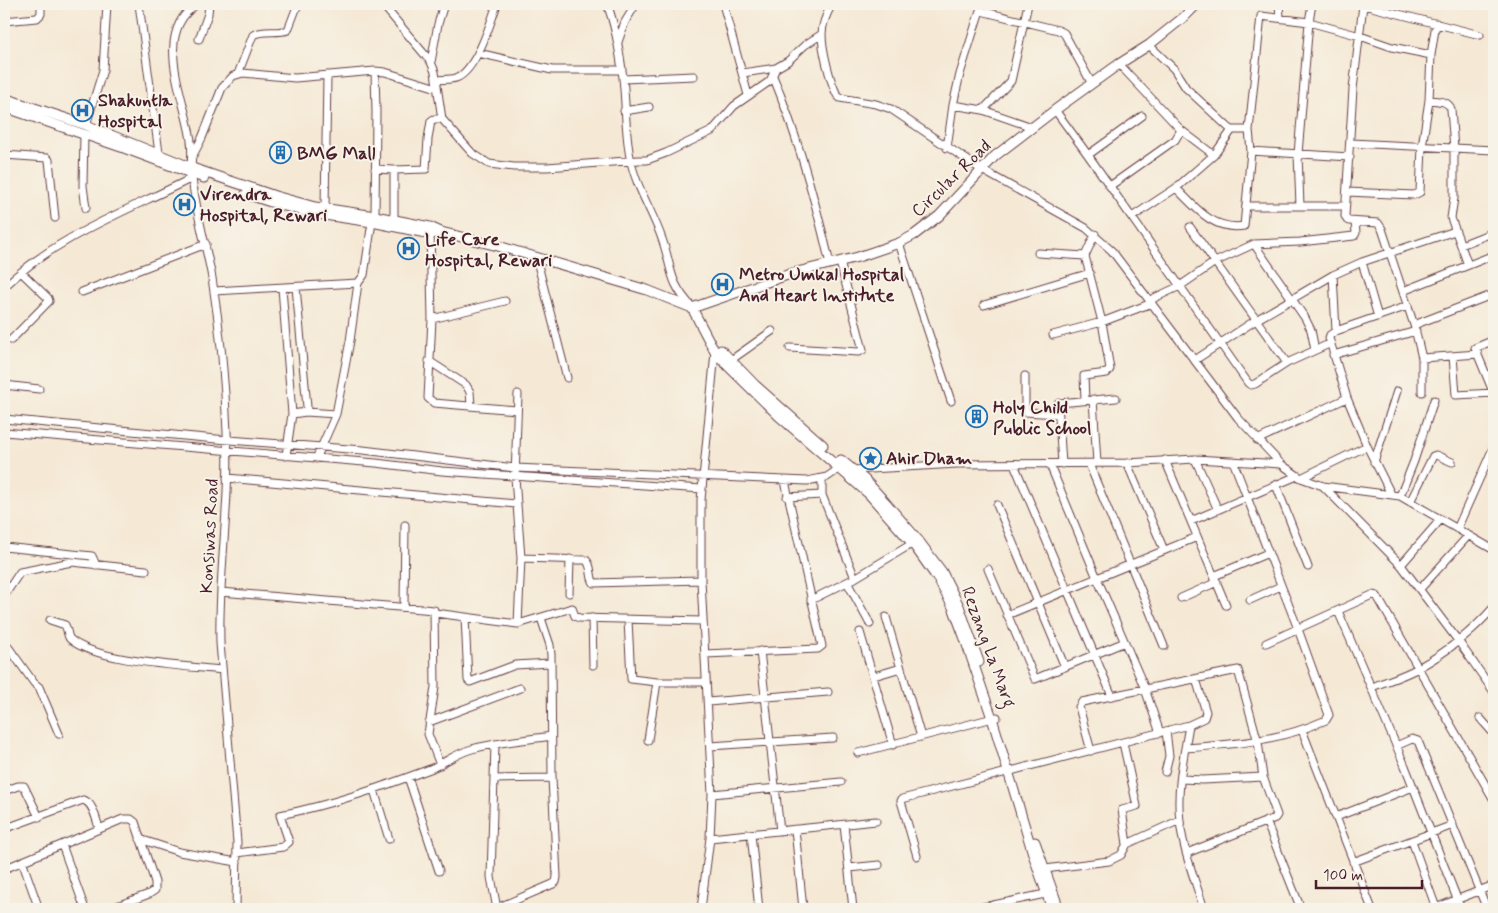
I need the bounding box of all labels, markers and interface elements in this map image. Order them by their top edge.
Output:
place label: Shakuntla Hospital [98,89,174,134]
hospital icon: Shakuntla Hospital [70,98,94,122]
street label: Circular Road [907,135,997,223]
building icon: BMG Mall [269,141,293,165]
place label: BMG Mall [297,142,376,166]
place label: Virendra Hospital, Rewari [200,183,327,228]
hospital icon: Virendra Hospital, Rewari [172,192,196,216]
place label: Life Care Hospital, Rewari [425,228,552,273]
hospital icon: Life Care Hospital, Rewari [397,237,421,261]
place label: Metro Umkal Hospital And Heart Institute [739,263,905,308]
hospital icon: Metro Umkal Hospital And Heart Institute [711,272,735,296]
place label: Holy Child Public School [993,396,1091,441]
building icon: Holy Child Public School [965,405,989,429]
place icon: Ahir Dham [858,446,882,470]
place label: Ahir Dham [886,447,972,471]
street label: Konsiwas Road [195,478,225,594]
street label: Rezang La Marg [953,583,1021,712]
scale bar [1316,858,1422,890]
text: 100 m [1323,866,1363,886]

